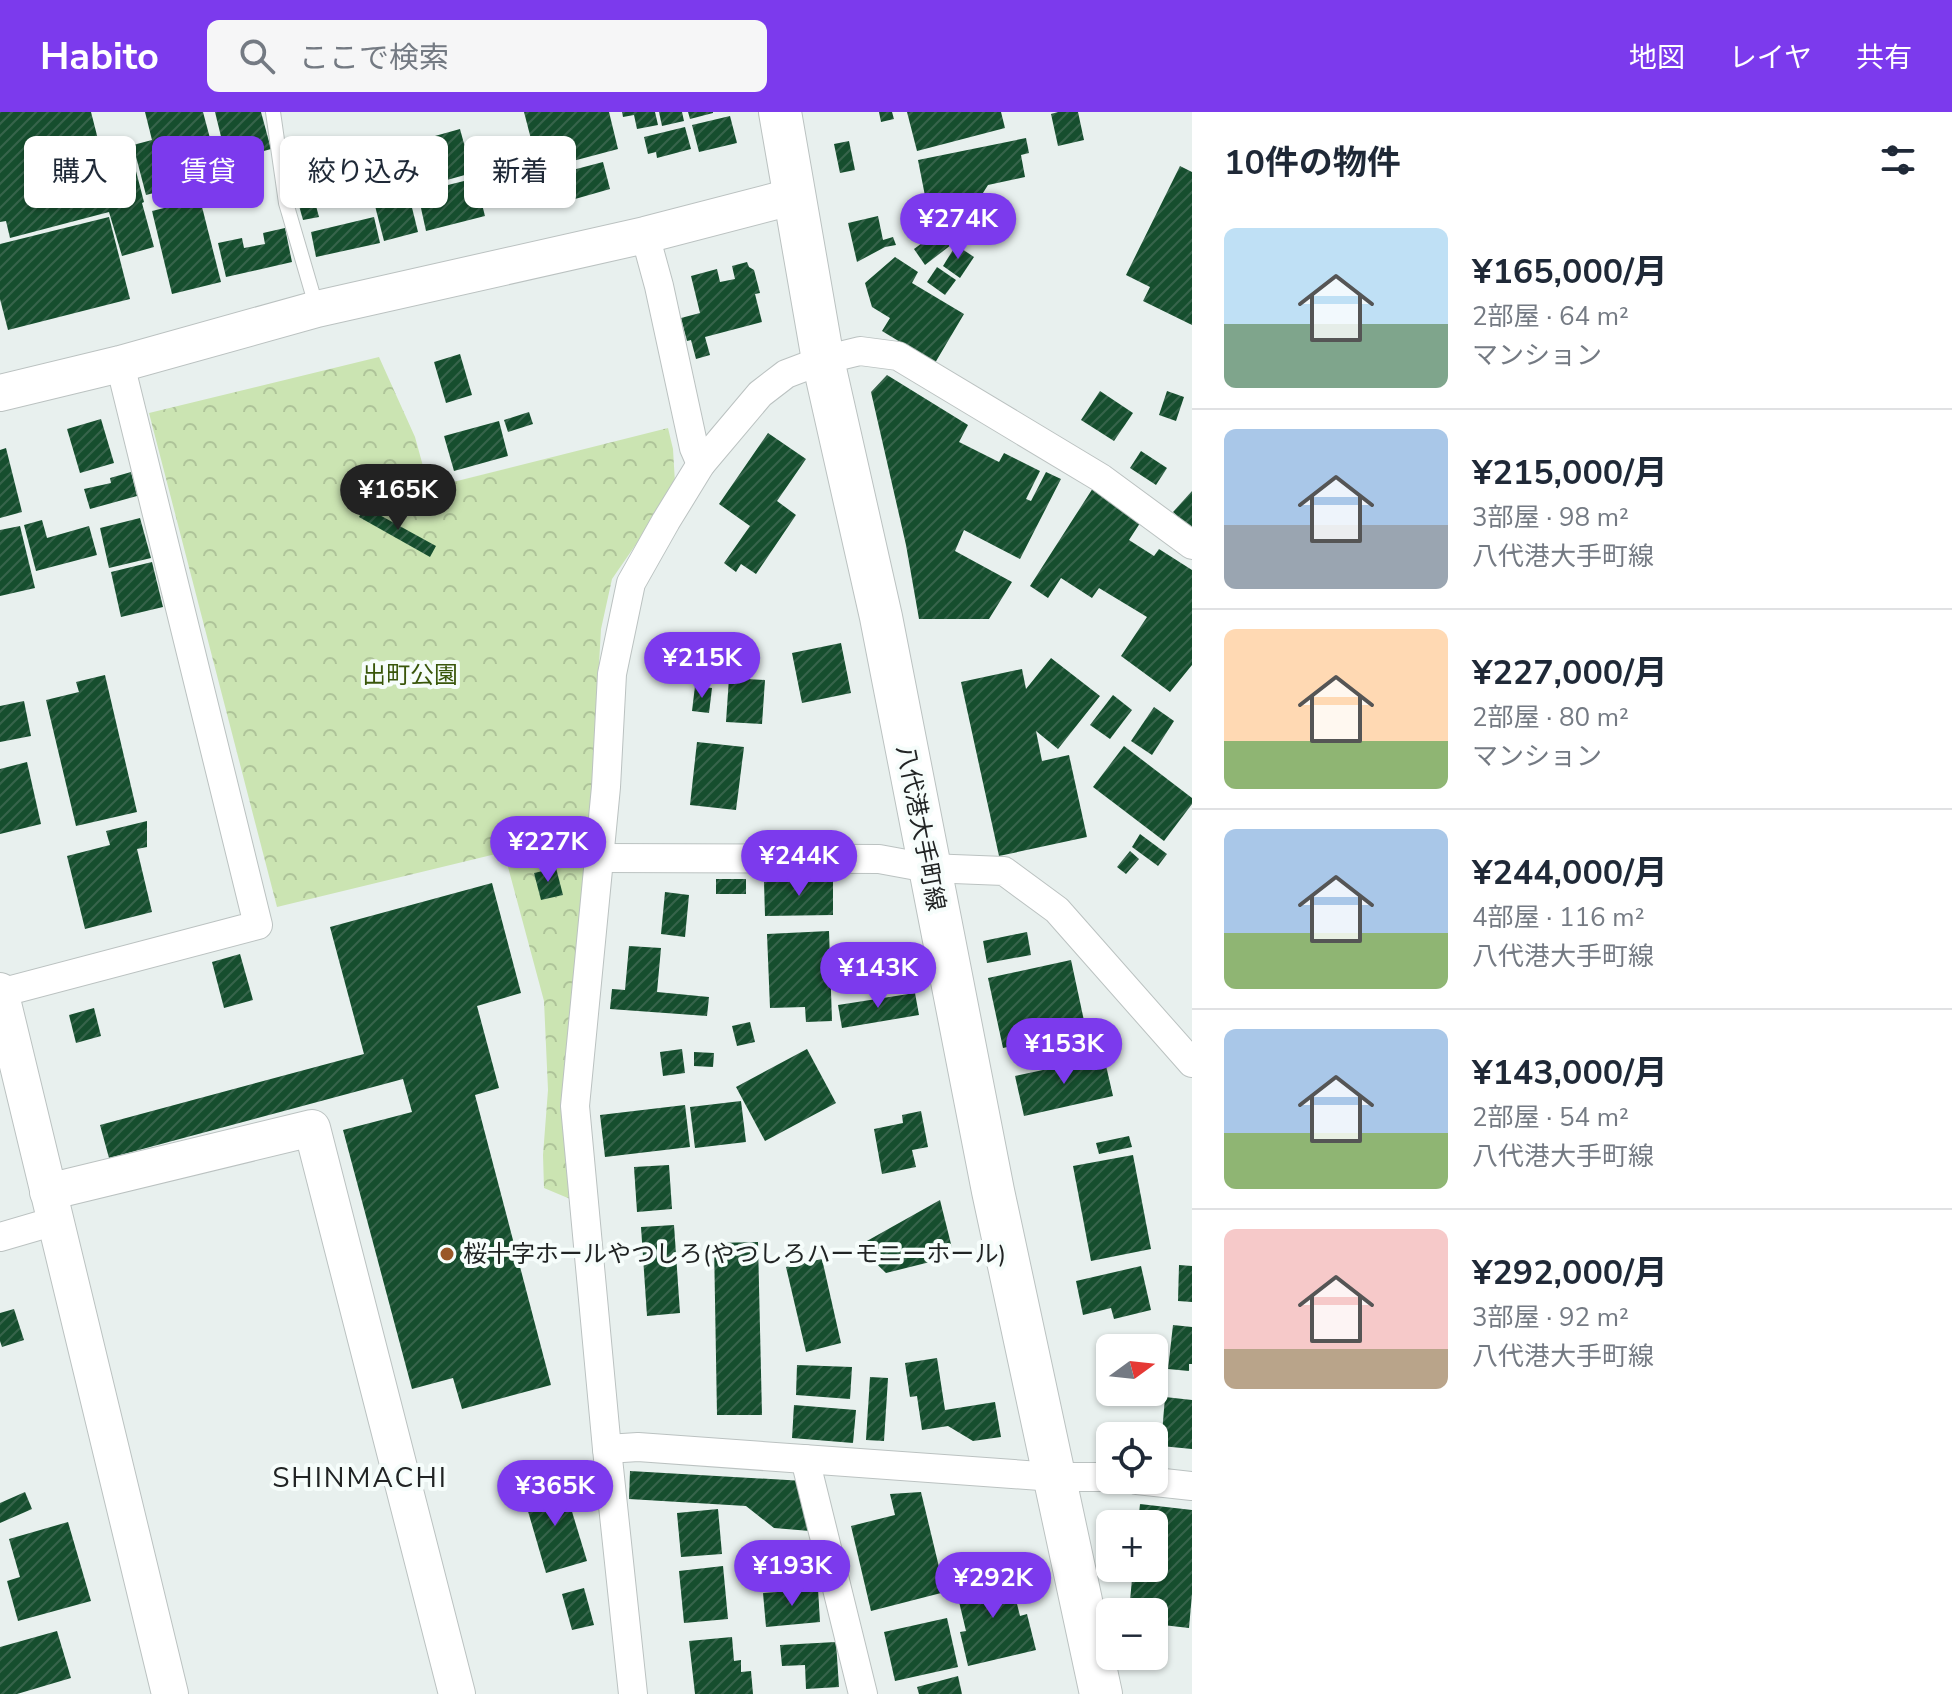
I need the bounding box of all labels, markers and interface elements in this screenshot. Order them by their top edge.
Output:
search box [207,20,767,92]
text: Habito [40,31,159,82]
icon: search [235,34,279,78]
text: ここで検索 [299,38,449,79]
text: 地図 [1629,39,1685,77]
text: レイヤ [1729,39,1812,77]
text: 共有 [1856,39,1912,77]
chip: 購入 [24,136,136,208]
chip: 賃貸 [152,136,264,208]
chip: 絞り込み [280,136,448,208]
chip: 新着 [464,136,576,208]
icon: filters [1876,138,1920,182]
text: 10件の物件 [1224,140,1401,186]
pin: ¥274K [902,193,1014,261]
text: ¥274K [918,201,998,236]
text: ¥165,000/月 [1472,249,1668,295]
icon: home [1288,260,1384,356]
text: 2部屋 · 64 m² [1472,299,1629,334]
text: マンション [1472,338,1602,373]
text: ¥215,000/月 [1472,450,1668,496]
icon: home [1288,461,1384,557]
pin: ¥165K [342,464,454,532]
text: ¥165K [358,472,438,507]
text: 3部屋 · 98 m² [1472,500,1629,535]
text: 八代港大手町線 [1472,539,1654,574]
pin: ¥215K [646,632,758,700]
text: ¥215K [662,640,742,675]
text: ¥227,000/月 [1472,650,1668,696]
park label: 出町公園 [362,659,458,691]
icon: home [1288,661,1384,757]
text: 2部屋 · 80 m² [1472,700,1629,735]
text: マンション [1472,739,1602,774]
street label: 八代港大手町線 [889,742,953,914]
pin: ¥227K [492,816,604,884]
text: ¥227K [508,824,588,859]
pin: ¥244K [743,830,855,898]
text: ¥244K [759,838,839,873]
text: ¥244,000/月 [1472,850,1668,896]
icon: home [1288,861,1384,957]
text: 4部屋 · 116 m² [1472,900,1645,935]
text: 八代港大手町線 [1472,939,1654,974]
pin: ¥143K [822,942,934,1010]
text: ¥143K [838,950,918,985]
pin: ¥153K [1008,1018,1120,1086]
text: ¥153K [1024,1026,1104,1061]
text: ¥143,000/月 [1472,1050,1668,1096]
icon: home [1288,1061,1384,1157]
text: 2部屋 · 54 m² [1472,1100,1629,1135]
text: 八代港大手町線 [1472,1139,1654,1174]
place label: 桜十字ホールやつしろ(やつしろハーモニーホール) [463,1238,1006,1270]
marker: 桜十字ホールやつしろ(やつしろハーモニーホール) [438,1245,456,1263]
text: ¥292,000/月 [1472,1250,1668,1296]
icon: home [1288,1261,1384,1357]
text: 3部屋 · 92 m² [1472,1300,1629,1335]
north arrow [1096,1334,1168,1406]
map controls [1096,1334,1168,1670]
text: 八代港大手町線 [1472,1339,1654,1374]
button: locate [1096,1422,1168,1494]
district label: SHINMACHI [272,1459,448,1497]
pin: ¥365K [499,1460,611,1528]
text: ¥365K [515,1468,595,1503]
button: + [1096,1510,1168,1582]
pin: ¥193K [736,1540,848,1608]
text: ¥193K [752,1548,832,1583]
pin: ¥292K [937,1552,1049,1620]
text: ¥292K [953,1560,1033,1595]
button: − [1096,1598,1168,1670]

